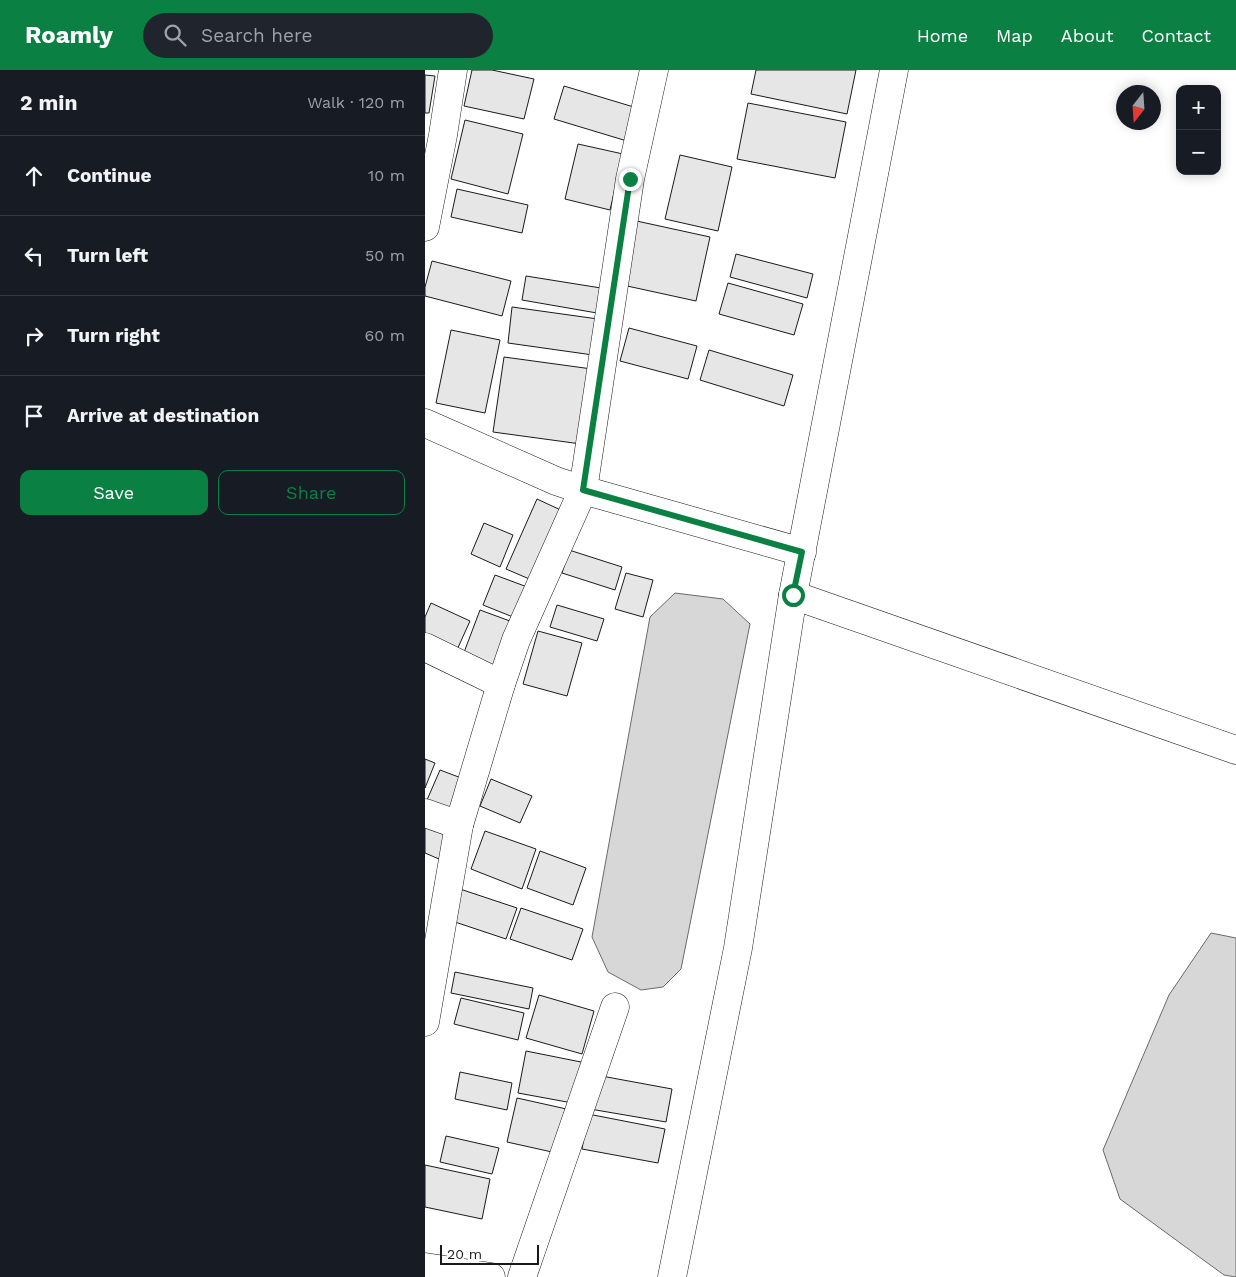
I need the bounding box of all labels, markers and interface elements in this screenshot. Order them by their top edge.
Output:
search box [143,13,493,58]
text: Roamly [25,21,113,49]
icon: search [161,21,189,49]
text: Search here [201,24,312,47]
text: Home [917,25,968,46]
text: Map [996,25,1033,46]
text: About [1061,25,1113,46]
text: Contact [1141,25,1211,46]
north arrow [1116,85,1161,130]
map controls [1176,85,1221,175]
button: + [1176,85,1221,130]
text: 2 min [20,90,77,115]
text: Walk · 120 m [307,93,405,112]
button: − [1176,130,1221,175]
icon: ahead [20,162,48,190]
text: Continue [67,164,151,187]
text: 10 m [368,166,405,185]
route end [619,168,642,191]
icon: left [20,242,48,270]
text: Turn left [67,244,148,267]
text: 50 m [365,246,405,265]
icon: right [20,322,48,350]
text: Turn right [67,324,160,347]
text: 60 m [365,326,405,345]
icon: arrive [20,402,48,430]
text: Arrive at destination [67,404,259,427]
button: Save [20,470,208,515]
button: Share [218,470,405,515]
route start [782,584,805,607]
scale bar [440,1242,539,1265]
text: 20 m [447,1246,482,1262]

